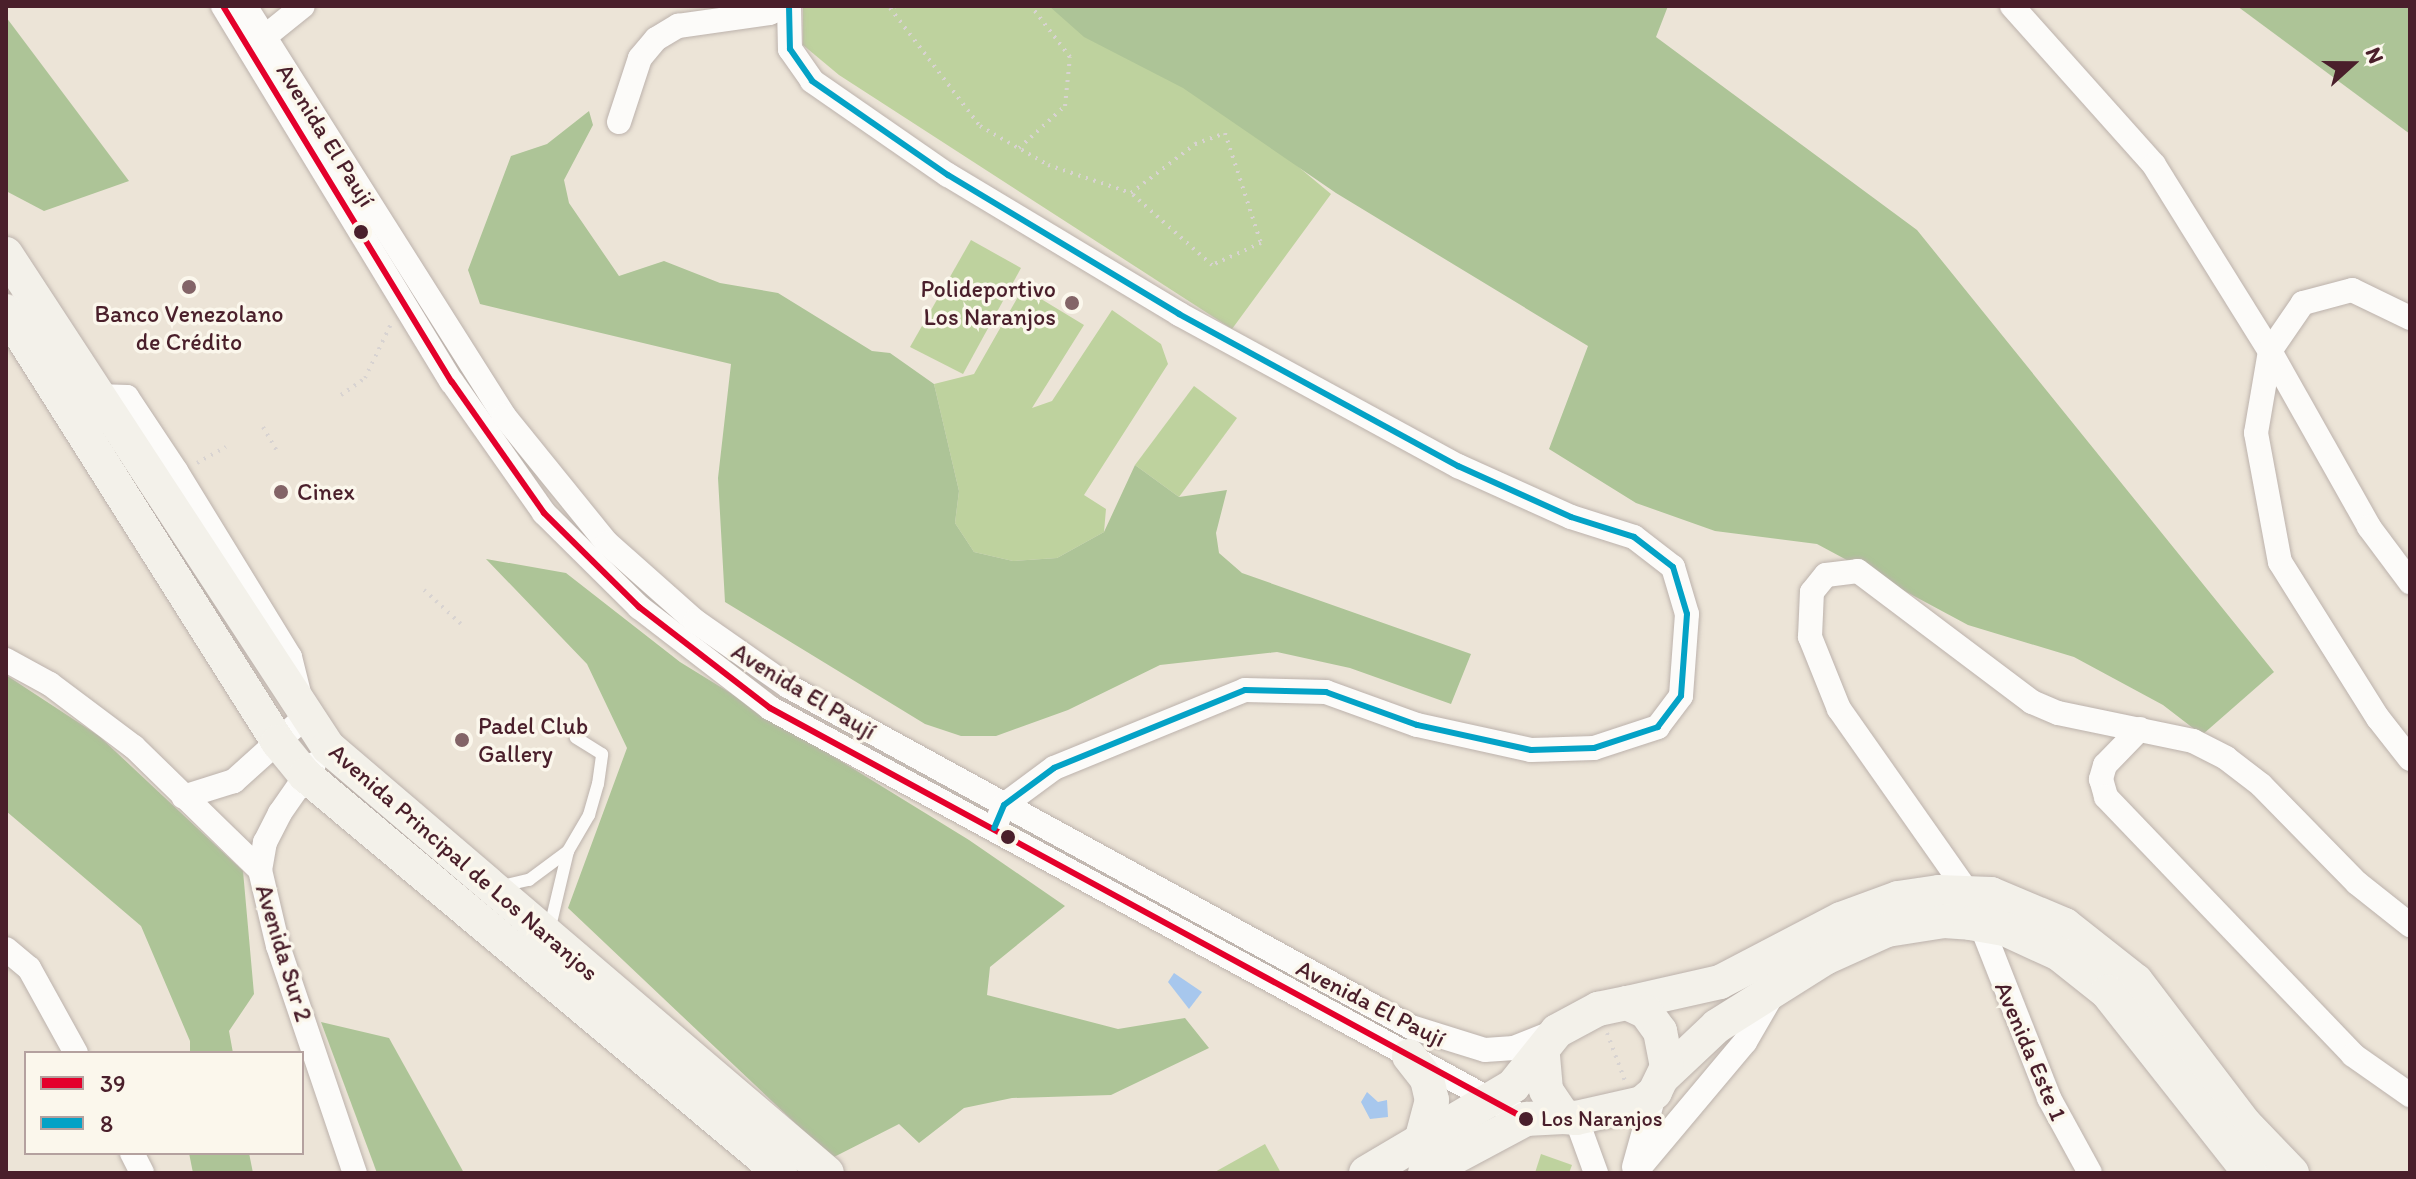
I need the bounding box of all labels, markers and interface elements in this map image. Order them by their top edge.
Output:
north arrow [2312,24,2392,104]
text: N [2360,43,2390,67]
street label: Avenida El Paují [270,58,382,212]
unlabelled marker [353,224,369,240]
place label: Polideportivo Los Naranjos [920,275,1056,331]
marker: Banco Venezolano de Crédito [180,278,198,296]
marker: Polideportivo Los Naranjos [1063,294,1081,312]
place label: Banco Venezolano de Crédito [95,300,283,356]
place label: Cinex [297,478,355,506]
marker: Cinex [272,483,290,501]
street label: Avenida El Paují [727,637,881,745]
place label: Padel Club Gallery [478,712,588,768]
marker: Padel Club Gallery [453,731,471,749]
street label: Avenida Principal de Los Naranjos [324,737,604,987]
unlabelled marker [1000,829,1016,845]
street label: Avenida Sur 2 [250,881,318,1025]
street label: Avenida El Paují [1292,953,1450,1053]
street label: Avenida Este 1 [1989,977,2073,1125]
legend [24,1051,304,1155]
text: 39 [100,1069,126,1098]
place label: Los Naranjos [1541,1106,1662,1132]
text: 8 [100,1109,113,1138]
marker: Los Naranjos [1518,1111,1534,1127]

